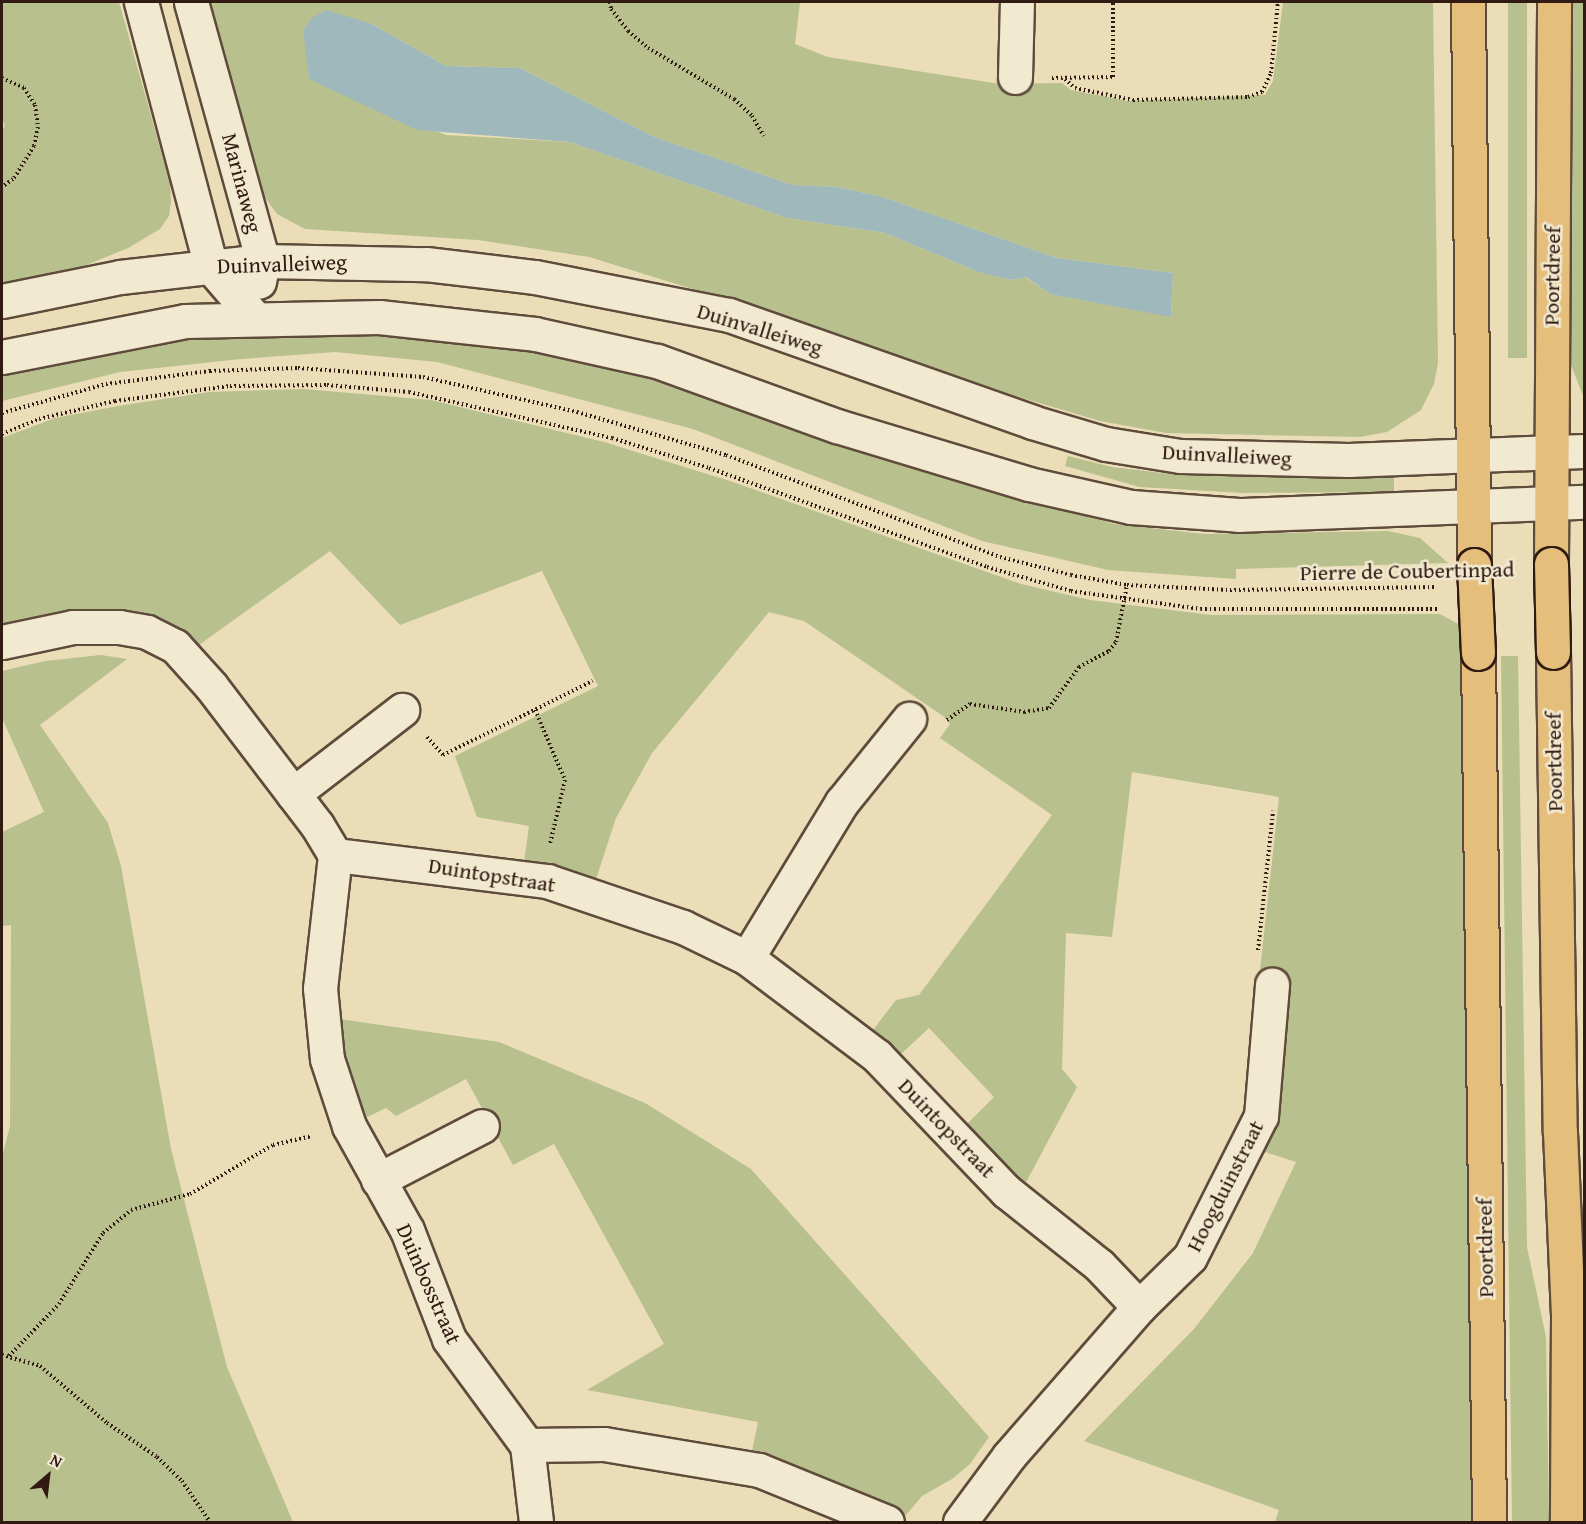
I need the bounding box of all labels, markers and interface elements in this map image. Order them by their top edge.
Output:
street label: Marinaweg [216,130,268,236]
street label: Poortdreef [1538,226,1566,326]
street label: Duinvalleiweg [217,249,347,279]
street label: Duinvalleiweg [694,297,826,361]
street label: Duinvalleiweg [1161,438,1293,472]
street label: Pierre de Coubertinpad [1300,556,1514,586]
street label: Poortdreef [1540,712,1568,812]
street label: Duintopstraat [426,852,558,898]
street label: Duintopstraat [893,1073,1001,1183]
street label: Hoogduinstraat [1181,1116,1269,1256]
street label: Poortdreef [1471,1198,1499,1298]
street label: Duinbosstraat [391,1220,467,1348]
north arrow [18,1446,78,1506]
text: N [46,1447,67,1473]

